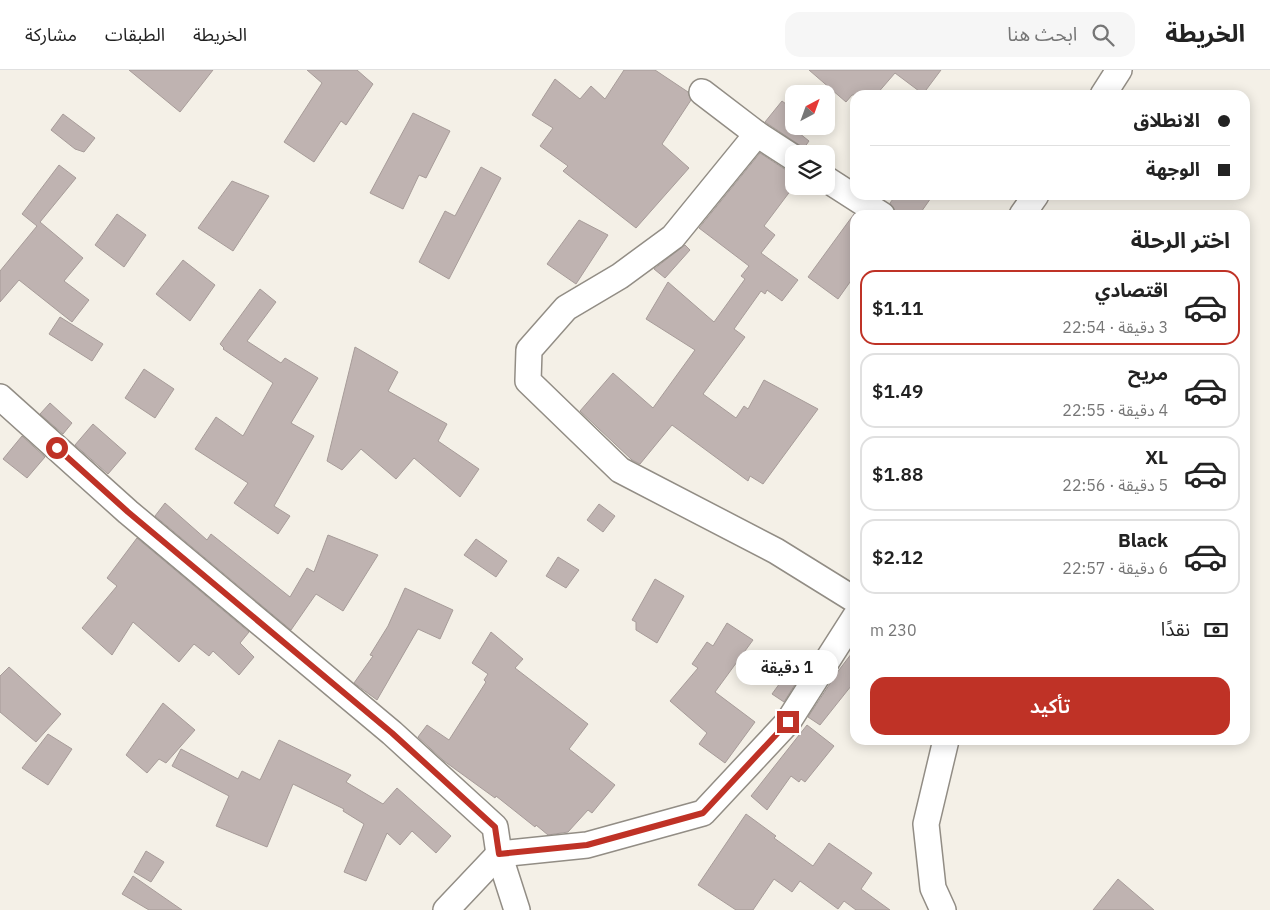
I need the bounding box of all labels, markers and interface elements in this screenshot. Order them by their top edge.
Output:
search box [785,12,1135,57]
text: الخريطة [1165,17,1245,49]
icon: search [1089,21,1117,49]
text: ابحث هنا [1007,22,1077,46]
text: مشاركة [25,23,77,46]
text: الطبقات [105,23,165,46]
text: الخريطة [193,23,247,46]
north arrow [785,85,835,135]
map controls [785,85,835,195]
text: الانطلاق [1134,108,1200,132]
button: layers [785,145,835,195]
text: الوجهة [1146,157,1200,181]
text: اختر الرحلة [1131,225,1230,254]
text: اقتصادي [1095,278,1168,302]
icon: car [1183,285,1228,330]
text: $1.11 [872,296,923,320]
text: 3 دقيقة · 22:54 [1062,317,1168,337]
text: مريح [1128,361,1168,385]
icon: car [1183,368,1228,413]
text: $1.49 [872,379,923,403]
text: 4 دقيقة · 22:55 [1062,400,1168,420]
route start [46,437,68,459]
text: XL [1145,445,1168,469]
icon: car [1183,451,1228,496]
text: $1.88 [872,462,923,486]
text: 5 دقيقة · 22:56 [1062,475,1168,495]
text: Black [1118,528,1168,552]
icon: car [1183,534,1228,579]
text: $2.12 [872,545,923,569]
text: 6 دقيقة · 22:57 [1062,558,1168,578]
icon: cash [1202,616,1230,644]
text: نقدًا [1161,617,1190,641]
text: 230 m [870,620,917,640]
callout: 1 دقيقة [737,650,839,684]
text: 1 دقيقة [761,657,813,677]
button: تأكيد [870,677,1230,735]
route end [777,711,799,733]

